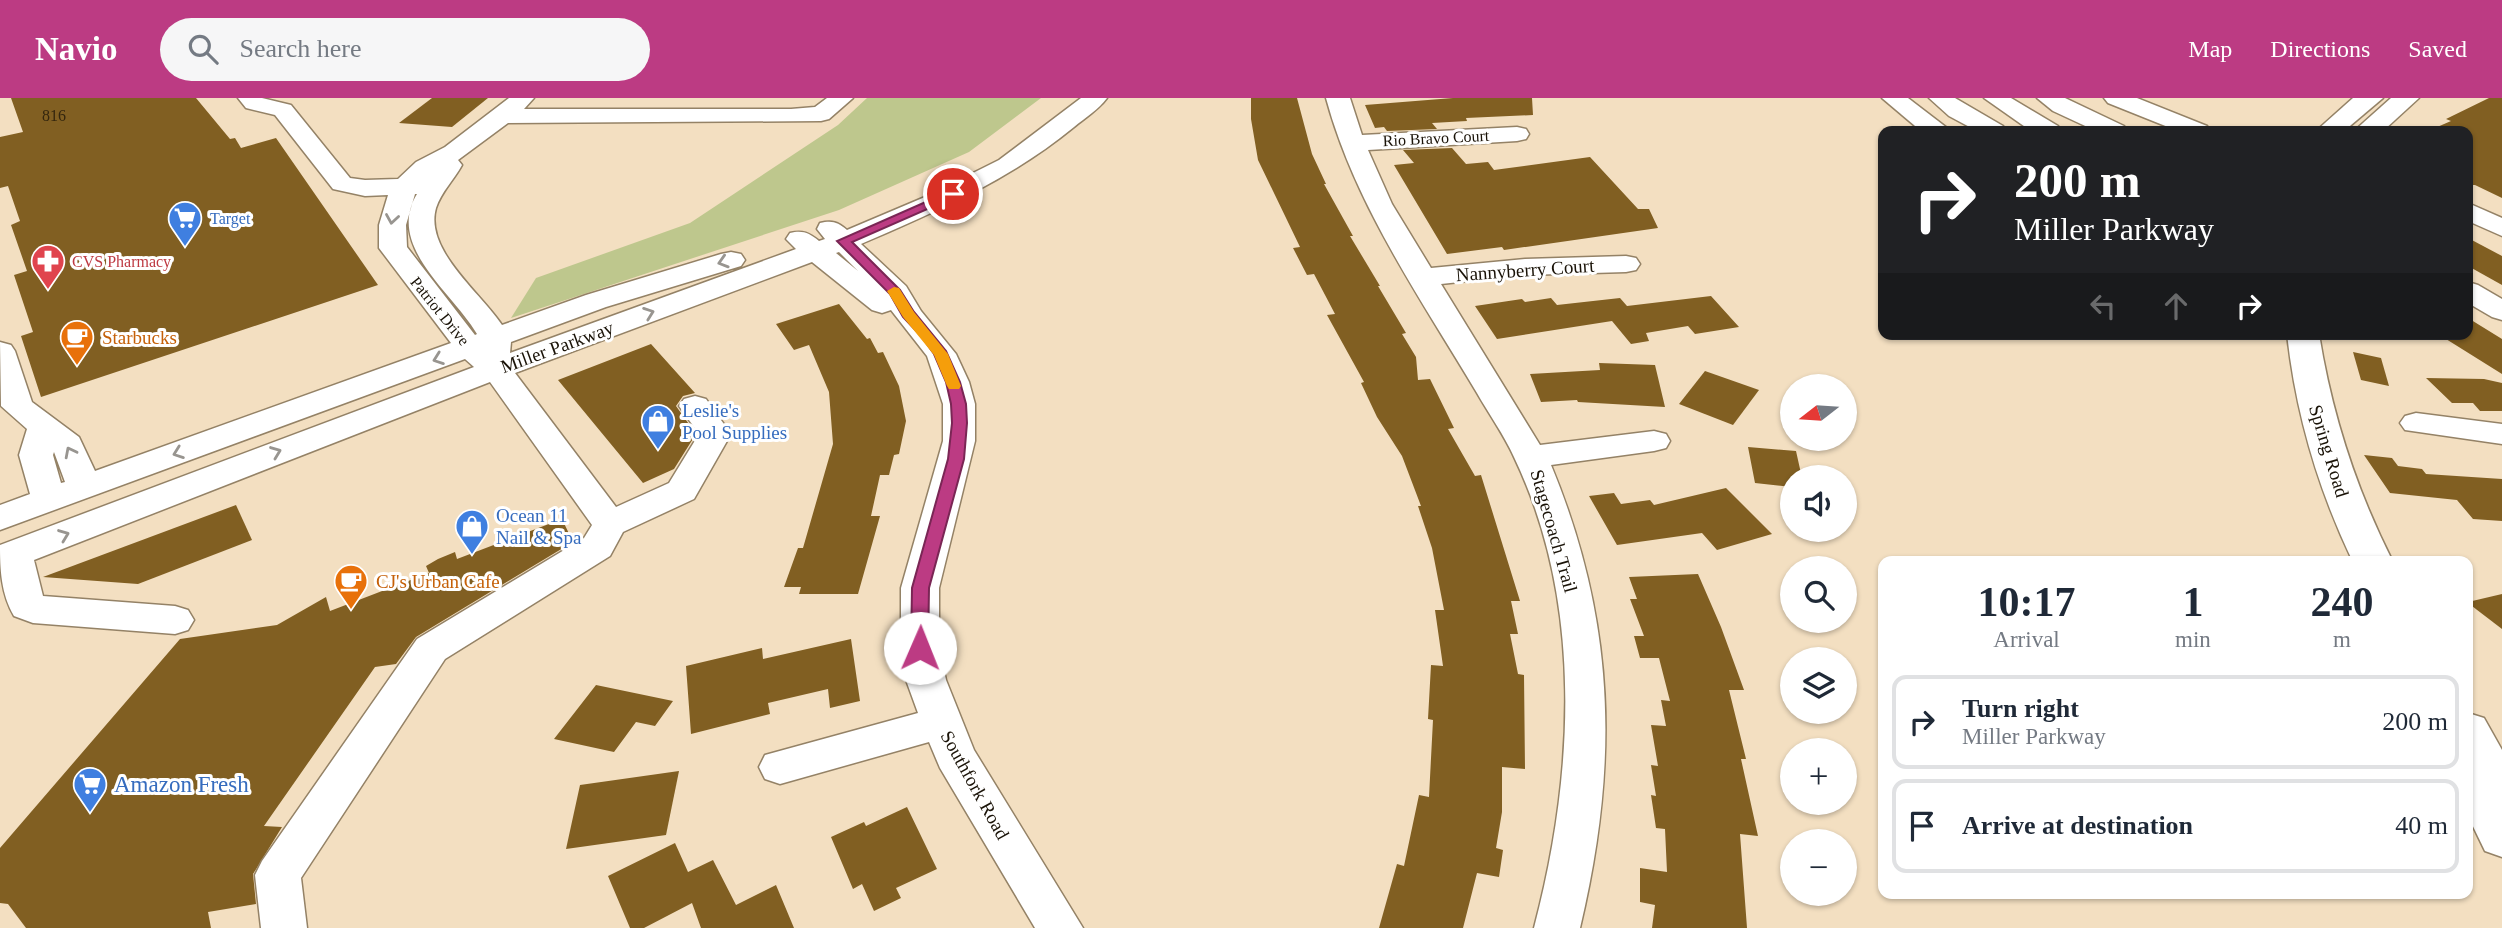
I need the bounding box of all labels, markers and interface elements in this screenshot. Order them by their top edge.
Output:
search box [160,18,650,81]
icon: search [184,30,222,68]
text: Navio [35,31,118,67]
text: Search here [240,34,361,63]
text: Map [2188,36,2232,62]
text: Directions [2270,36,2370,62]
text: Saved [2408,36,2467,62]
house number: 816 [42,107,66,124]
street label: Rio Bravo Court [1382,127,1490,149]
text: 200 m [2014,153,2141,208]
icon: right [1899,154,1990,245]
pin [923,164,983,224]
icon: arrive [934,175,972,213]
supermarket icon: Target [166,199,204,248]
place label: Target [210,210,251,228]
text: Miller Parkway [2014,211,2214,247]
one-way arrow [385,213,400,225]
pharmacy icon: CVS Pharmacy [29,242,67,291]
place label: CVS Pharmacy [72,253,171,271]
one-way arrow [717,254,729,268]
street label: Nannyberry Court [1455,255,1596,285]
street label: Patriot Drive [407,273,473,349]
icon: left [2084,287,2122,325]
icon: ahead [2157,287,2195,325]
icon: right [2230,287,2268,325]
one-way arrow [643,307,655,321]
street label: Miller Parkway [498,317,617,377]
cafe icon: Starbucks [58,318,96,367]
place label: Starbucks [102,327,177,348]
one-way arrow [432,351,444,365]
north arrow [1780,374,1857,452]
map controls [1780,374,1857,906]
place label: Leslie's Pool Supplies [682,400,787,443]
shop icon: Leslie's Pool Supplies [639,402,677,451]
street label: Spring Road [2305,402,2353,500]
one-way arrow [172,445,184,459]
one-way arrow [64,447,78,460]
one-way arrow [269,447,281,461]
button: sound [1780,465,1857,542]
street label: Stagecoach Trail [1526,467,1582,595]
place label: Ocean 11 Nail & Spa [496,505,582,548]
shop icon: Ocean 11 Nail & Spa [453,507,491,556]
one-way arrow [57,529,69,543]
button: search [1780,556,1857,633]
cafe icon: CJ's Urban Cafe [332,562,370,611]
place label: CJ's Urban Cafe [376,571,500,592]
text: 10:17 [1978,579,2076,625]
text: 1 [2182,579,2203,625]
text: 240 [2310,579,2373,625]
position arrow [883,611,957,685]
text: Arrival [1993,627,2060,652]
text: min [2175,627,2211,652]
text: m [2333,627,2351,652]
button: layers [1780,647,1857,724]
text: Turn right [1962,694,2079,723]
icon: right [1903,703,1941,741]
text: 200 m [2382,707,2448,736]
text: Miller Parkway [1962,724,2106,749]
street label: Southfork Road [937,727,1014,843]
button: + [1780,738,1857,815]
supermarket icon: Amazon Fresh [71,765,109,814]
place label: Amazon Fresh [114,772,249,797]
icon: arrive [1903,807,1941,845]
text: Arrive at destination [1962,811,2193,840]
text: 40 m [2395,811,2448,840]
button: − [1780,829,1857,906]

